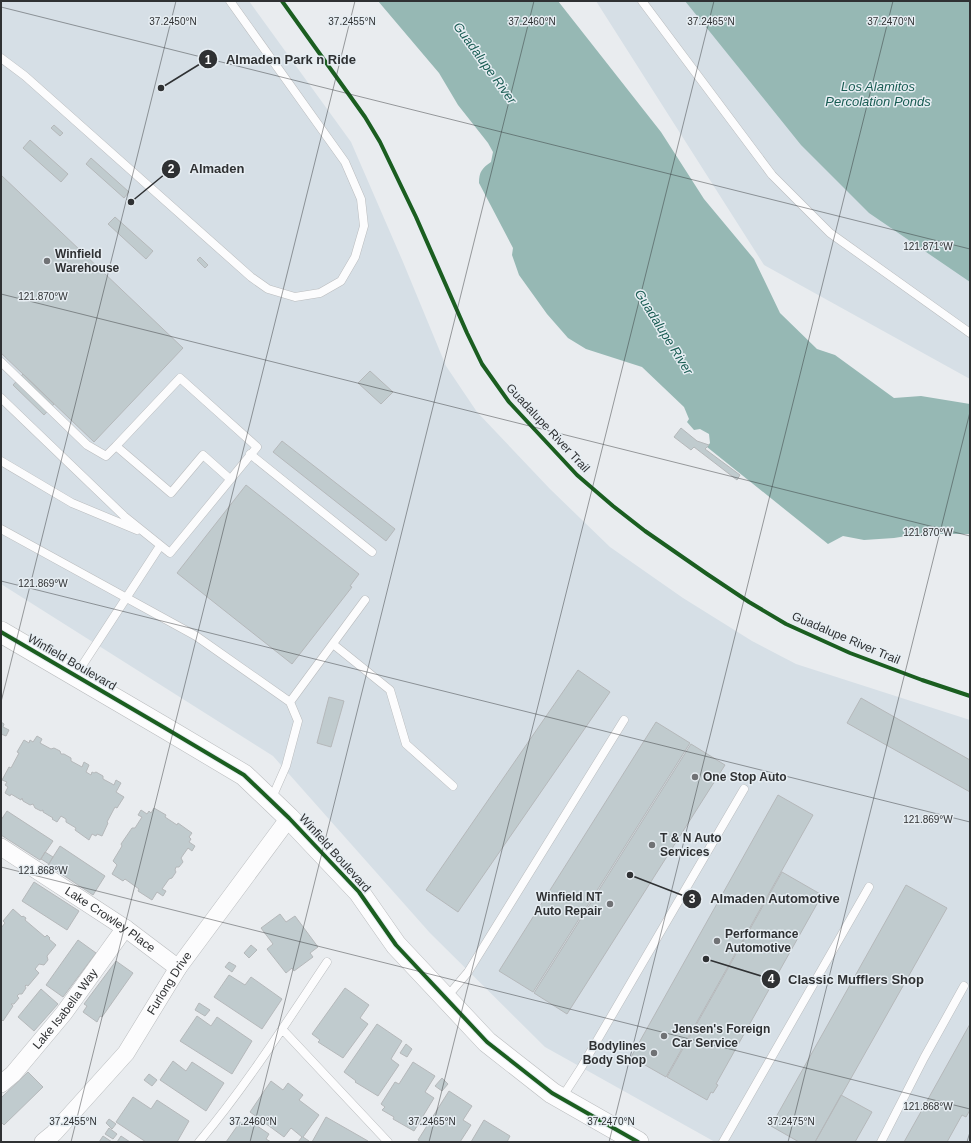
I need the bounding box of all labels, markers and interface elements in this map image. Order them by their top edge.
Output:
text: 37.2450°N [149,16,197,27]
text: 37.2455°N [328,16,376,27]
text: 37.2460°N [508,16,556,27]
text: 37.2465°N [687,16,735,27]
text: 37.2470°N [867,16,915,27]
water label: Guadalupe River [450,19,520,107]
callout: Almaden Park n Ride [198,47,364,72]
text: Almaden Park n Ride [226,52,356,67]
text: 1 [205,53,212,67]
water label: Los Alamitos Percolation Ponds [825,79,931,109]
callout: Almaden [161,156,252,181]
text: Almaden [190,161,245,176]
text: 2 [168,162,175,176]
text: 121.871°W [903,241,953,252]
place label: Winfield Warehouse [55,247,120,275]
marker: Winfield Warehouse [42,256,52,266]
water label: Guadalupe River [632,287,697,378]
text: 121.870°W [18,291,68,302]
street label: Guadalupe River Trail [503,381,593,475]
text: 121.870°W [903,527,953,538]
text: 121.869°W [18,578,68,589]
street label: Guadalupe River Trail [790,609,902,667]
street label: Winfield Boulevard [25,631,119,693]
place label: One Stop Auto [703,770,787,784]
marker: One Stop Auto [690,772,700,782]
street label: Winfield Boulevard [296,811,374,895]
text: 121.869°W [903,814,953,825]
place label: T & N Auto Services [660,831,722,859]
marker: T & N Auto Services [647,840,657,850]
text: 121.868°W [18,865,68,876]
street label: Lake Crowley Place [62,884,158,955]
callout: Almaden Automotive [682,886,848,911]
place label: Winfield NT Auto Repair [534,890,603,918]
text: Almaden Automotive [710,891,840,906]
text: 3 [689,892,696,906]
marker: Winfield NT Auto Repair [605,899,615,909]
place label: Performance Automotive [725,927,799,955]
marker: Performance Automotive [712,936,722,946]
street label: Furlong Drive [144,949,195,1017]
street label: Lake Isabella Way [30,966,100,1052]
callout: Classic Mufflers Shop [761,967,932,992]
text: 4 [768,972,775,986]
text: Classic Mufflers Shop [788,972,924,987]
place label: Jensen's Foreign Car Service [672,1022,770,1050]
marker: Jensen's Foreign Car Service [659,1031,669,1041]
place label: Bodylines Body Shop [583,1039,646,1067]
marker: Bodylines Body Shop [649,1048,659,1058]
text: 121.868°W [903,1101,953,1112]
text: 37.2455°N [49,1116,97,1127]
text: 37.2460°N [229,1116,277,1127]
text: 37.2465°N [408,1116,456,1127]
text: 37.2470°N [587,1116,635,1127]
text: 37.2475°N [767,1116,815,1127]

